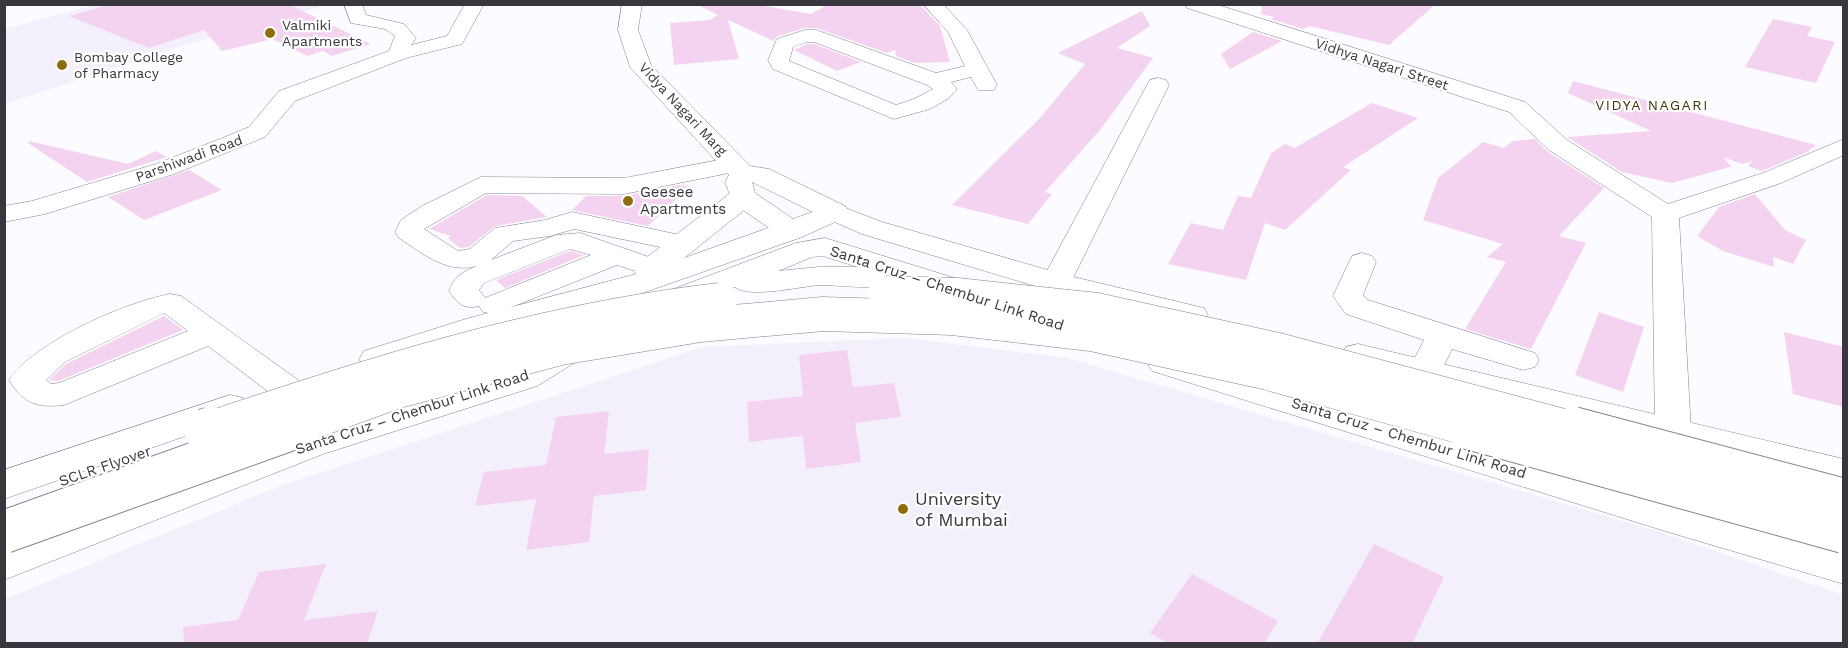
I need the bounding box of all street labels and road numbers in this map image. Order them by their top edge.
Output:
street label: Vidhya Nagari Street [1313,35,1451,93]
street label: Vidya Nagari Marg [636,59,731,159]
street label: Parshiwadi Road [133,131,245,185]
street label: Santa Cruz – Chembur Link Road [828,242,1066,334]
street label: Santa Cruz – Chembur Link Road [293,366,531,458]
street label: Santa Cruz – Chembur Link Road [1289,394,1529,482]
street label: SCLR Flyover [56,442,154,490]

